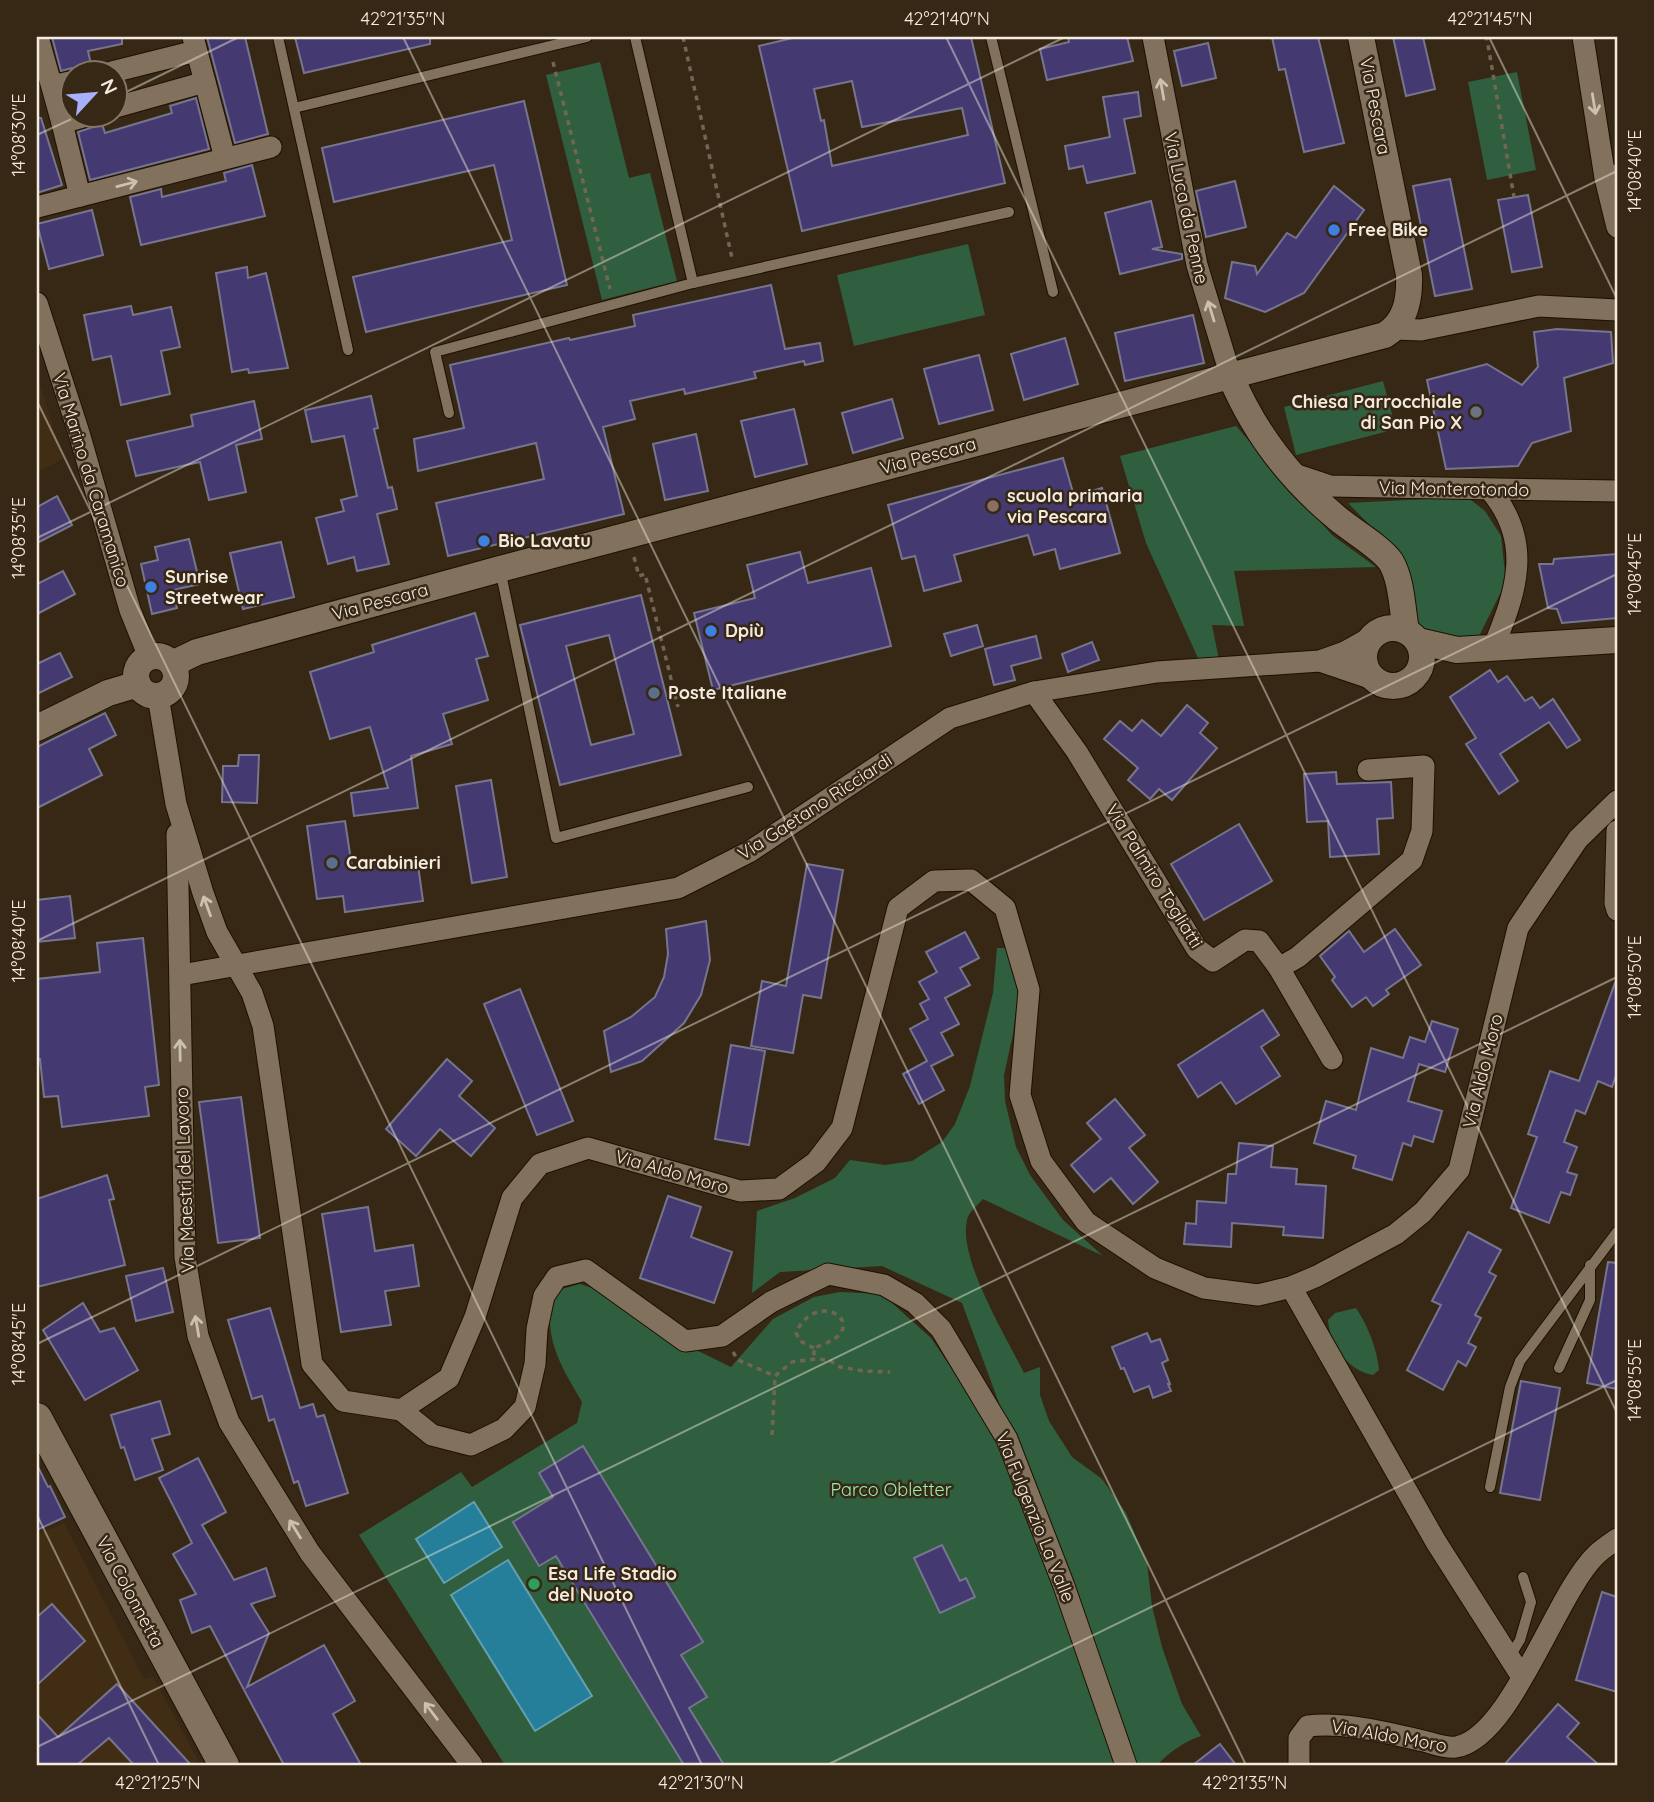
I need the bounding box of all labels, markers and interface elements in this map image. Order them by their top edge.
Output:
text: 42°21'35"N [361,7,445,30]
text: 42°21'40"N [904,7,990,30]
text: 42°21'45"N [1448,7,1532,30]
street label: Via Pescara [1355,55,1396,157]
north arrow [60,60,130,130]
text: N [95,75,123,98]
one-way arrow [1155,78,1168,101]
one-way arrow [1587,92,1600,115]
text: 14°08'30"E [7,93,30,177]
text: 14°08'40"E [1623,129,1646,213]
street label: Via Luca da Penne [1159,130,1214,286]
one-way arrow [115,176,137,189]
place label: Free Bike [1348,218,1428,241]
marker: Free Bike [1326,222,1342,238]
one-way arrow [1203,300,1216,322]
street label: Via Marino da Caramanico [48,370,135,590]
place label: Chiesa Parrocchiale di San Pio X [1291,390,1462,434]
marker: Chiesa Parrocchiale di San Pio X [1468,404,1484,420]
street label: Via Pescara [877,432,979,479]
street label: Via Monterotondo [1379,476,1529,501]
place label: scuola primaria via Pescara [1007,484,1143,528]
text: 14°08'35"E [7,497,30,579]
marker: scuola primaria via Pescara [985,498,1001,514]
place label: Bio Lavatu [498,529,591,552]
marker: Bio Lavatu [476,533,492,549]
text: 14°08'45"E [1623,533,1646,615]
place label: Sunrise Streetwear [165,565,264,609]
street label: Via Pescara [329,578,431,625]
marker: Sunrise Streetwear [143,579,159,595]
place label: Dpiù [725,619,764,642]
marker: Dpiù [703,623,719,639]
place label: Poste Italiane [668,681,787,704]
marker: Poste Italiane [646,685,662,701]
street label: Via Gaetano Ricciardi [733,748,896,865]
street label: Via Palmiro Togliatti [1101,799,1208,952]
place label: Carabinieri [346,851,441,874]
marker: Carabinieri [324,855,340,871]
one-way arrow [200,895,213,917]
text: 14°08'40"E [7,899,30,983]
text: 14°08'50"E [1623,935,1646,1019]
street label: Via Aldo Moro [1457,1011,1508,1130]
one-way arrow [173,1039,187,1062]
street label: Via Maestri del Lavoro [170,1087,199,1273]
street label: Via Aldo Moro [613,1144,732,1199]
text: 14°08'45"E [7,1303,30,1385]
one-way arrow [189,1315,203,1338]
text: 14°08'55"E [1623,1339,1646,1421]
street label: Via Fulgenzio La Valle [991,1428,1080,1605]
park label: Parco Obletter [830,1478,952,1501]
one-way arrow [288,1519,302,1539]
street label: Via Colonnetta [91,1532,170,1652]
place label: Esa Life Stadio del Nuoto [548,1562,677,1606]
marker: Esa Life Stadio del Nuoto [526,1576,542,1592]
one-way arrow [423,1703,438,1721]
street label: Via Aldo Moro [1329,1714,1449,1757]
text: 42°21'25"N [115,1771,201,1794]
text: 42°21'30"N [658,1771,744,1794]
text: 42°21'35"N [1203,1771,1287,1794]

